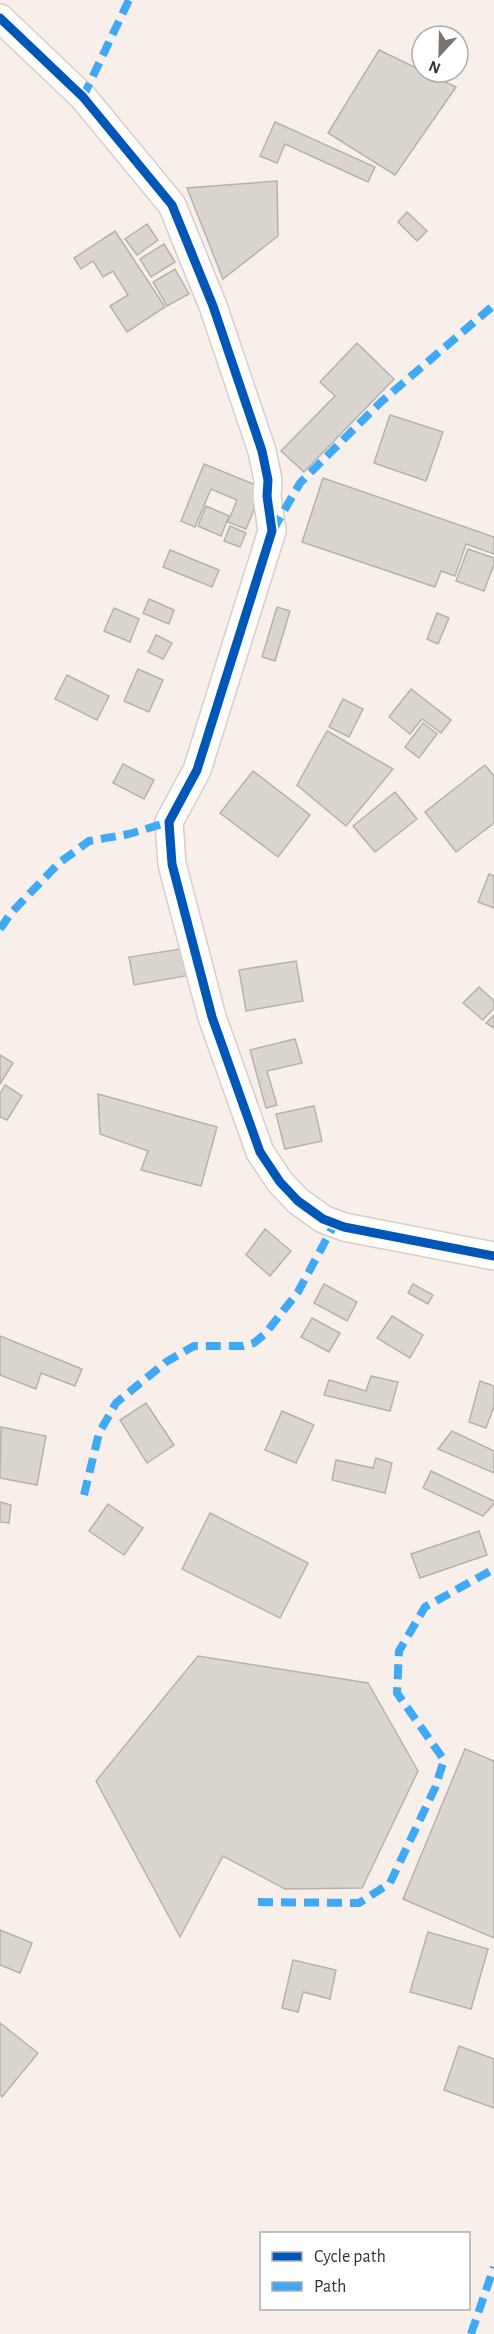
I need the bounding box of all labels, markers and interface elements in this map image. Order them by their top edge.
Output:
north arrow [410,24,470,84]
text: N [427,57,443,76]
legend [260,2232,470,2310]
text: Cycle path [314,2248,386,2266]
text: Path [314,2278,346,2296]

